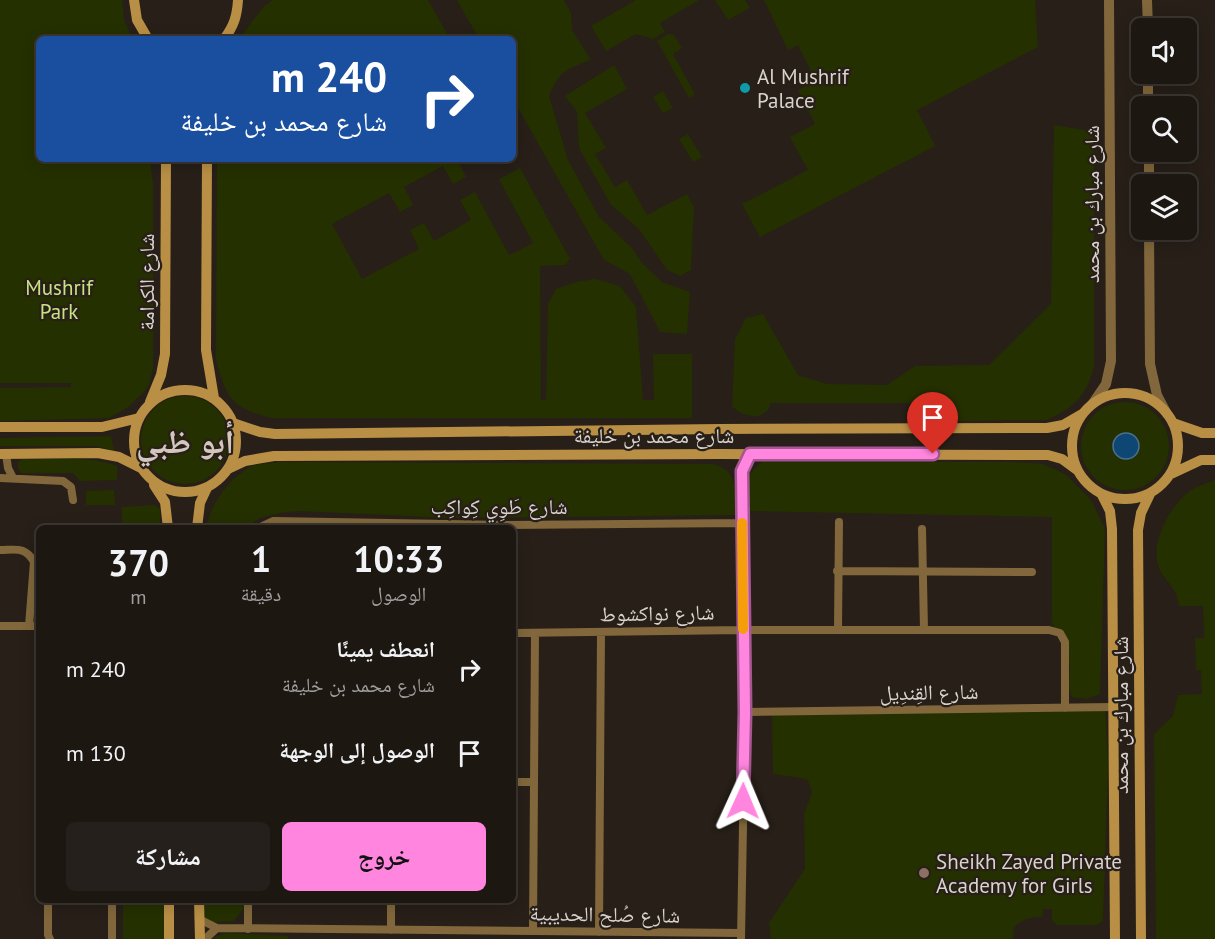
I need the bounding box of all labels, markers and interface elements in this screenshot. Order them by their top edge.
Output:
map controls [1131,18,1197,240]
button: sound [1131,18,1197,84]
text: 240 m [271,49,387,104]
icon: right [408,60,486,138]
place label: Al Mushrif Palace [757,63,850,114]
marker: Al Mushrif Palace [738,81,752,95]
button: search [1131,96,1197,162]
text: شارع محمد بن خليفة [180,104,387,138]
street label: شارع مبارك بن محمد [1078,125,1105,283]
button: layers [1131,174,1197,240]
street label: شارع الكرامة [133,233,160,331]
park label: Mushrif Park [25,274,94,325]
pin [907,392,958,454]
icon: arrive [916,401,949,434]
district label: أبو ظبي [136,419,234,467]
street label: شارع محمد بن خليفة [574,422,734,449]
street label: شارع طَوِي كِواكِب [430,493,568,523]
text: 1 [251,535,271,582]
text: 10:33 [353,535,444,582]
text: 370 [108,539,169,586]
text: دقيقة [241,581,281,607]
text: الوصول [371,581,426,607]
text: m [130,584,146,610]
street label: شارع نواكشوط [599,599,715,627]
text: انعطف يمينًا [336,635,435,663]
street label: شارع مبارك بن محمد [1107,636,1134,794]
icon: right [453,653,486,686]
text: 240 m [66,655,126,683]
text: شارع محمد بن خليفة [282,672,435,698]
street label: شارع القِندِيل [879,678,979,706]
text: الوصول إلى الوجهة [279,736,435,764]
icon: arrive [453,737,486,770]
text: 130 m [66,739,126,767]
position arrow [711,769,775,833]
button: مشاركة [66,822,270,891]
button: خروج [282,822,486,891]
place label: Sheikh Zayed Private Academy for Girls [936,848,1122,899]
marker: Sheikh Zayed Private Academy for Girls [917,866,931,880]
street label: شارع صُلح الحديبية [529,899,681,929]

